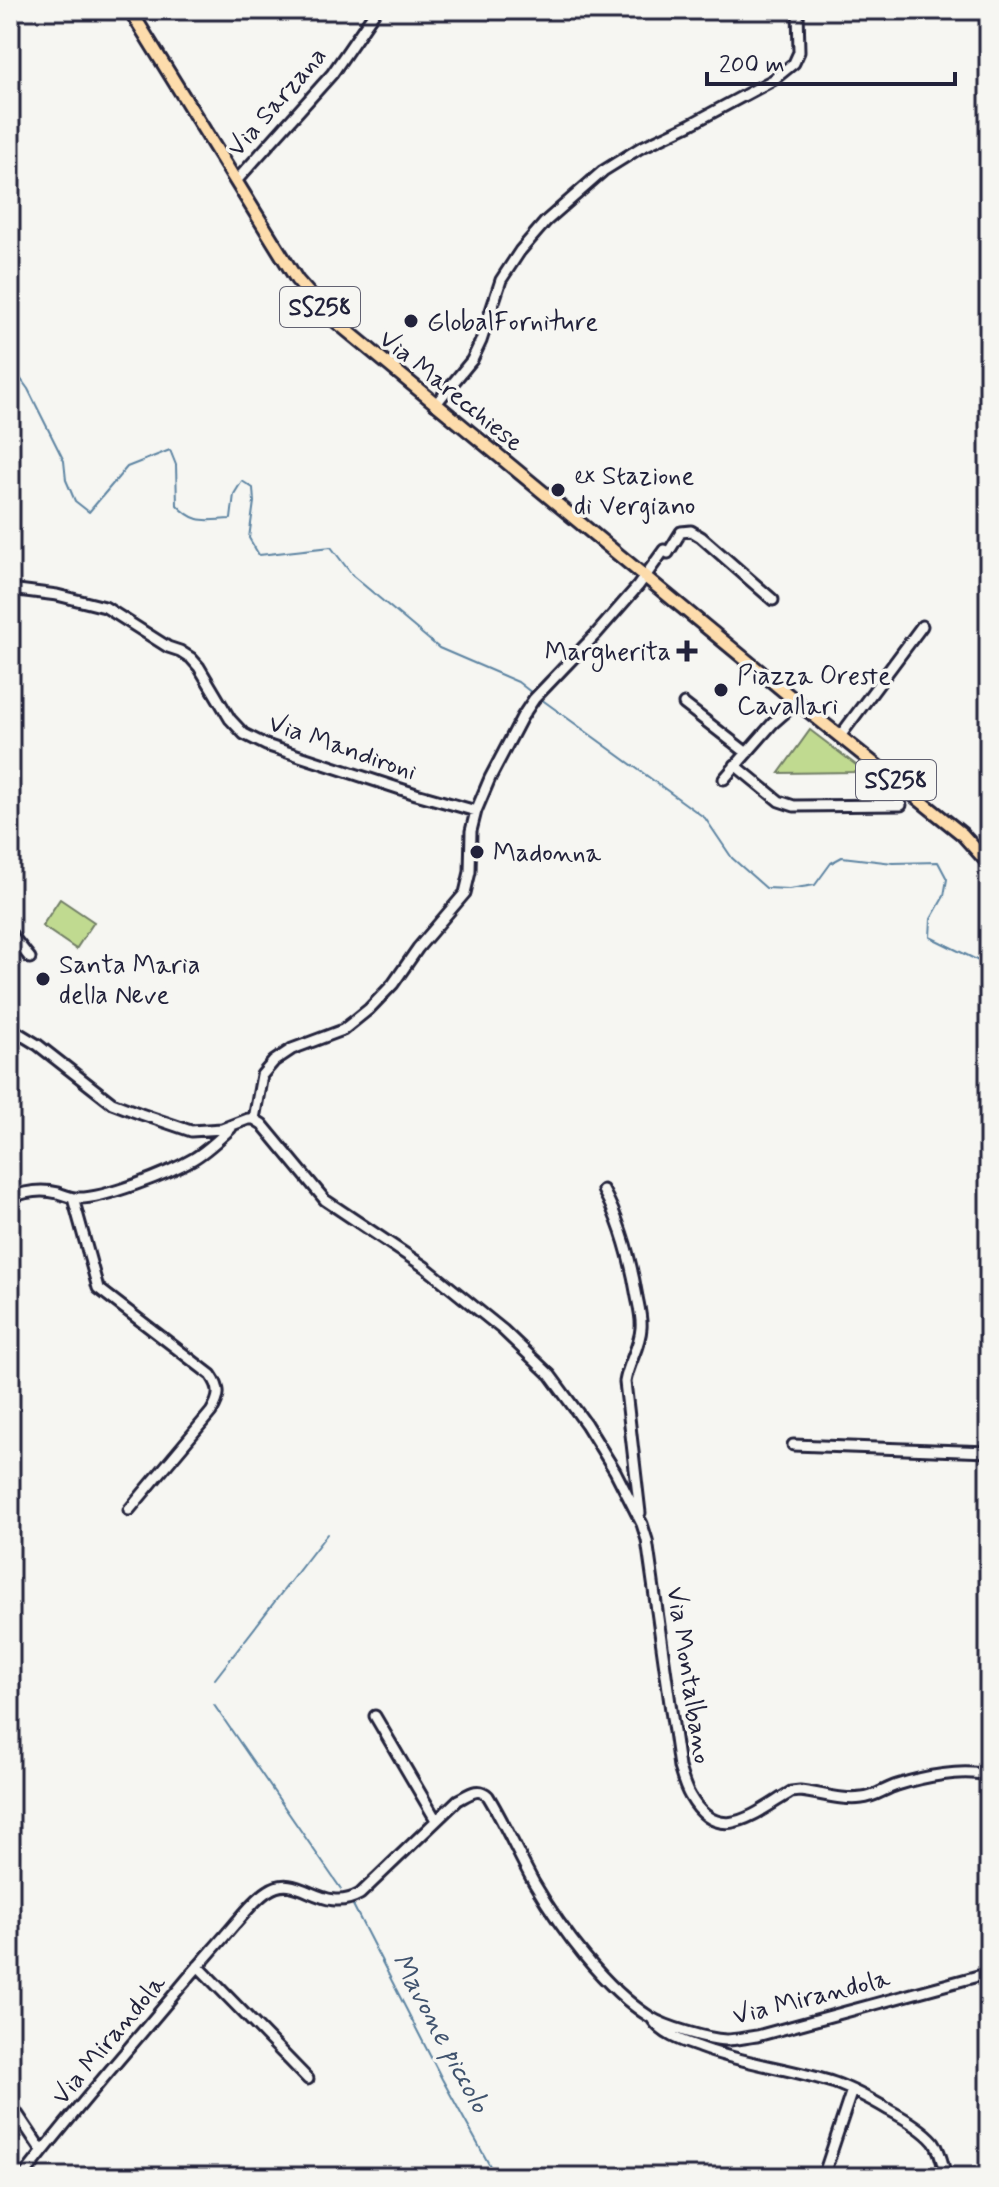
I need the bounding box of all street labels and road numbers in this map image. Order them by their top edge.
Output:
street label: Via Sarzana [220,40,335,165]
road number: SS258 [280,287,360,327]
street label: Via Marecchiese [371,323,530,460]
street label: Via Mandironi [264,707,421,789]
road number: SS258 [856,760,936,800]
street label: Via Montalbano [657,1584,719,1766]
street label: Via Mirandola [729,1962,894,2034]
street label: Via Mirandola [45,1967,174,2113]

